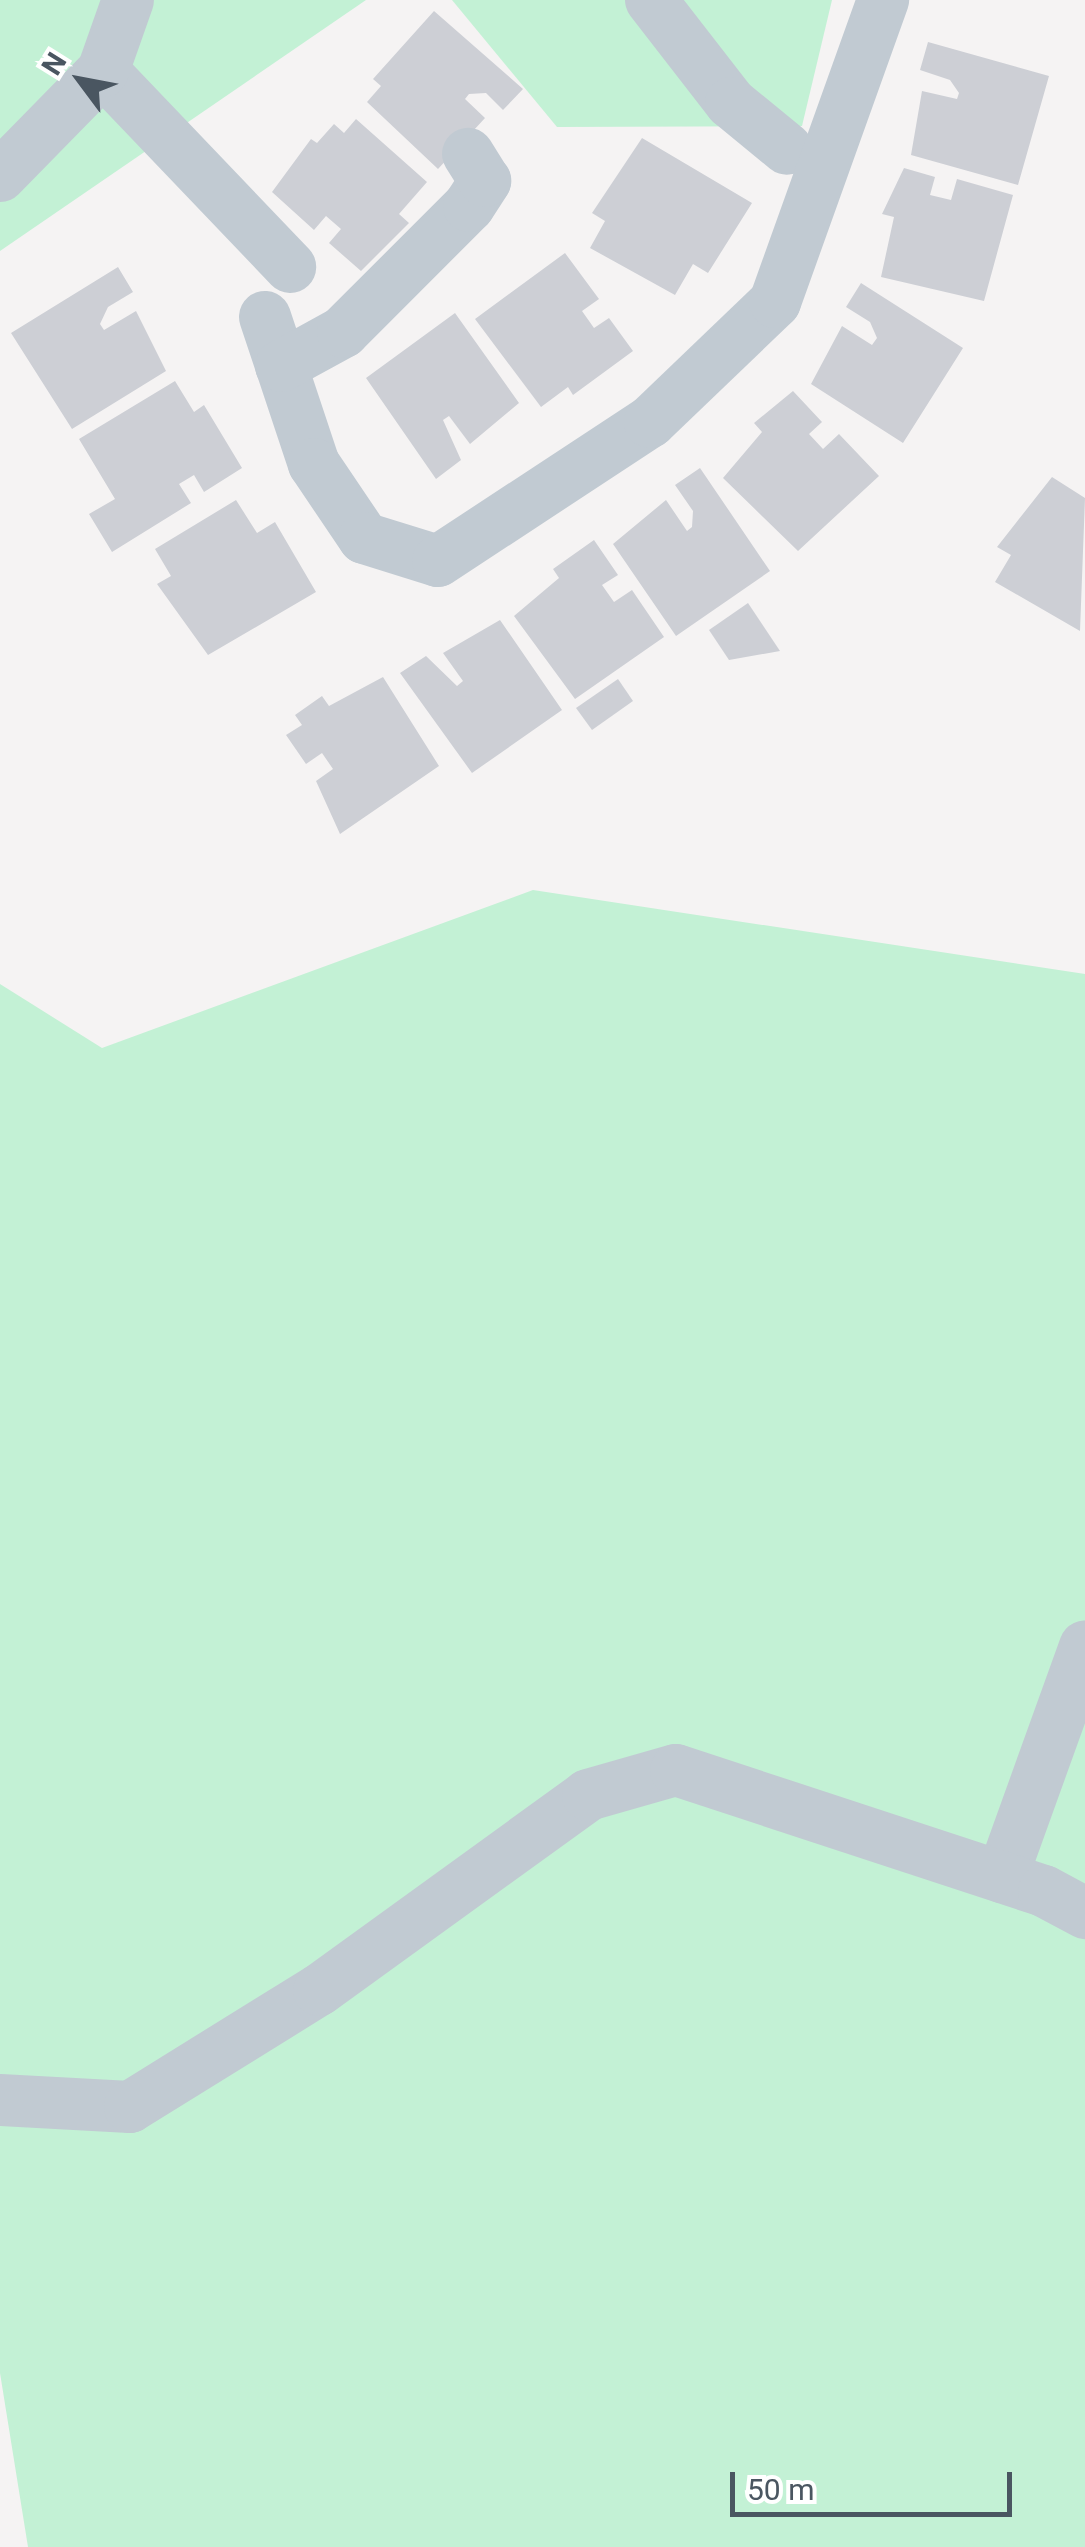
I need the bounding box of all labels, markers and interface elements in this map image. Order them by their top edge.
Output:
north arrow [30,30,130,130]
text: N [35,47,73,81]
scale bar [735,2452,1018,2514]
text: 50 m [747,2472,814,2507]

